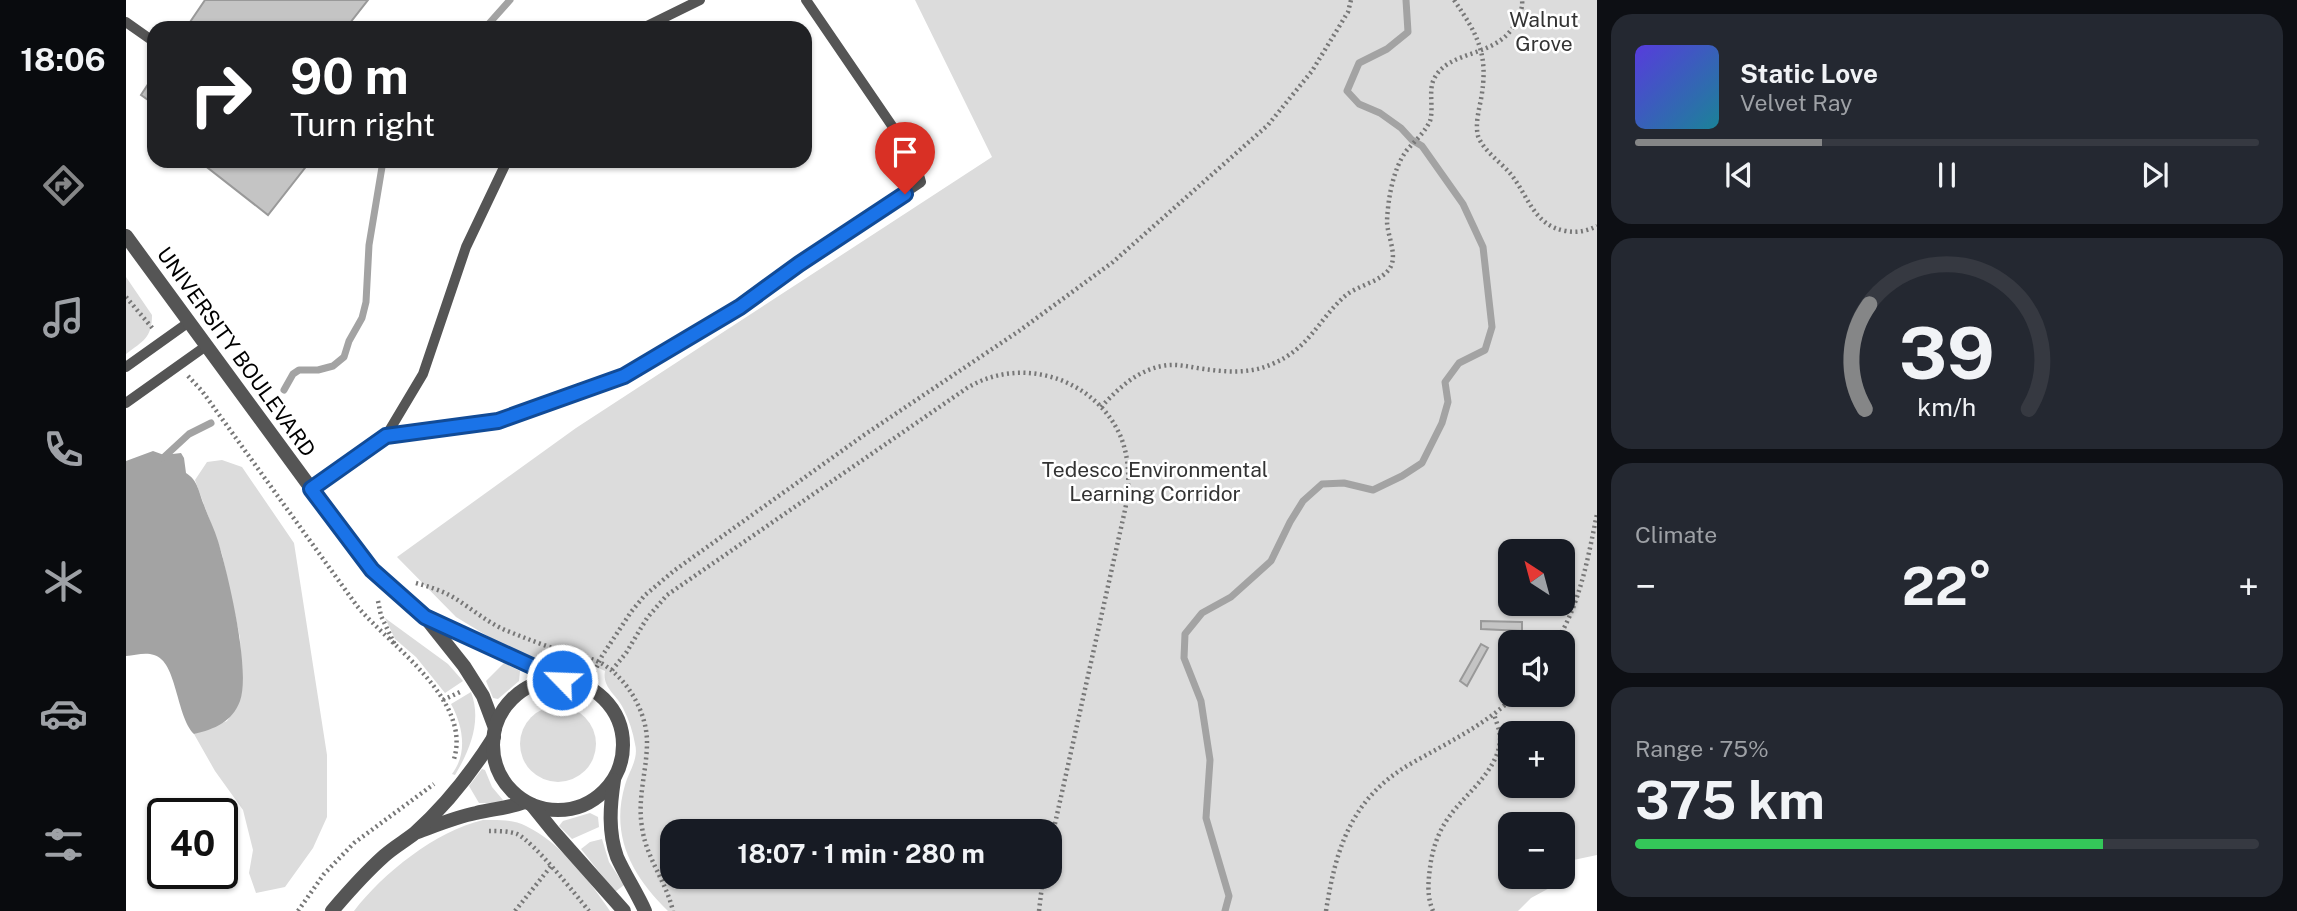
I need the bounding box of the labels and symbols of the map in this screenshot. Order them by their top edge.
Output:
park label: Walnut Grove [1509,7,1579,56]
pin [875,122,935,194]
street label: UNIVERSITY BOULEVARD [152,242,321,461]
park label: Tedesco Environmental Learning Corridor [1042,457,1268,506]
north arrow [1498,539,1575,616]
position arrow [525,643,599,717]
speed limit sign: 40 [147,798,238,889]

